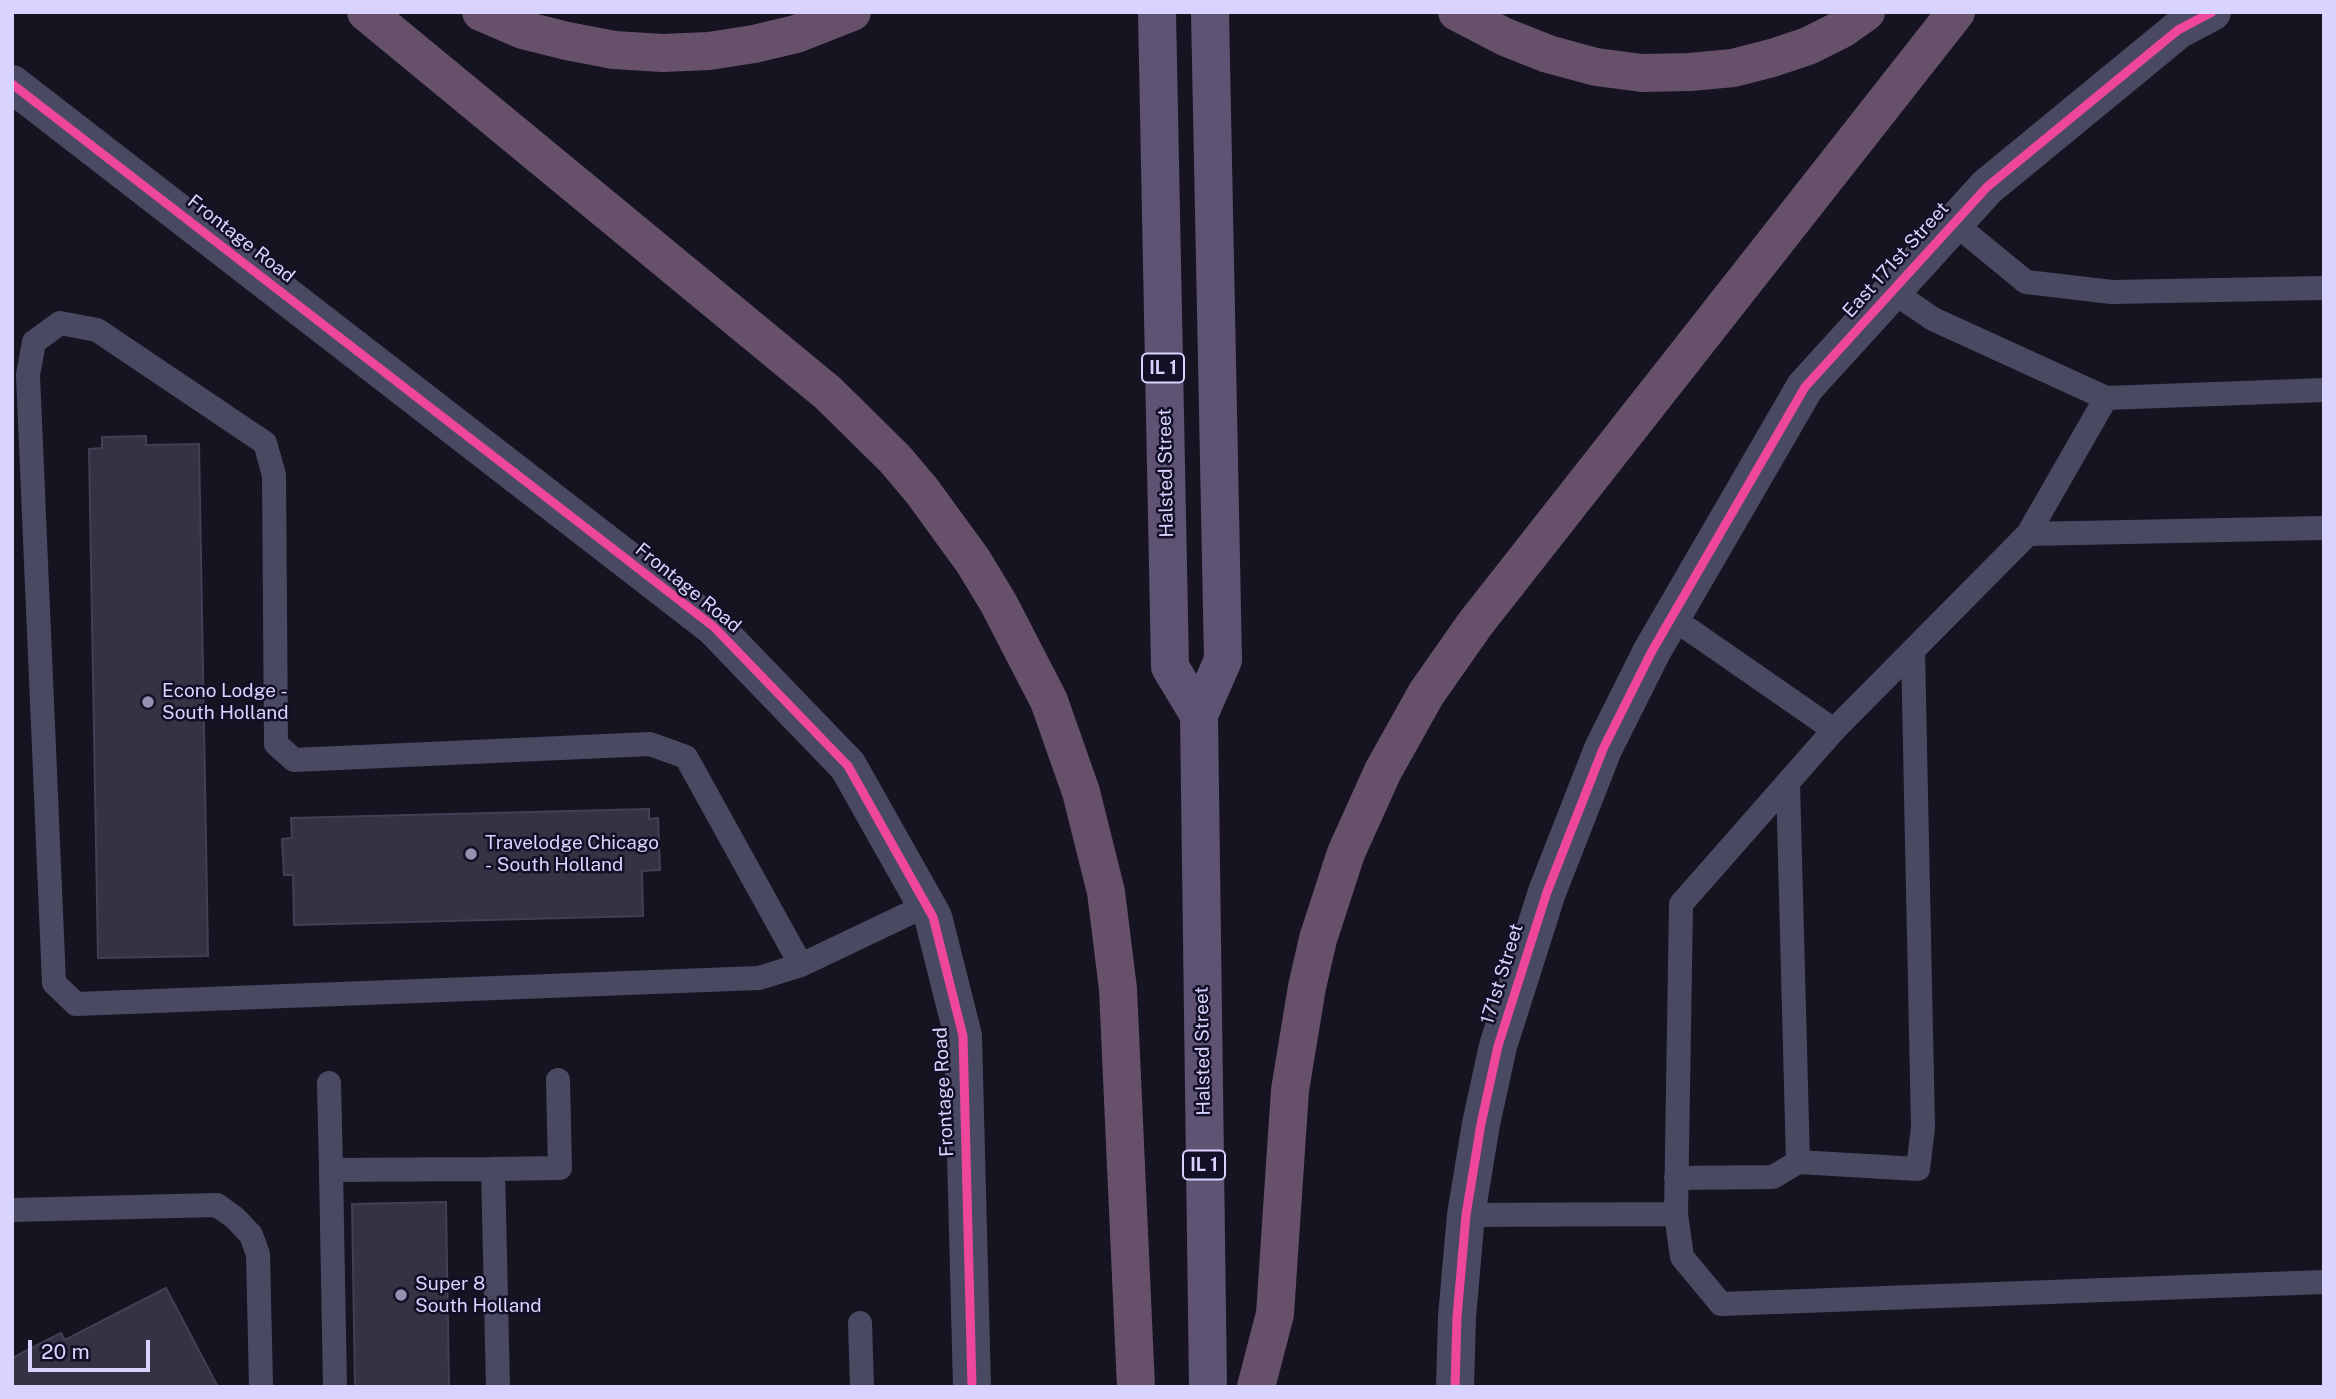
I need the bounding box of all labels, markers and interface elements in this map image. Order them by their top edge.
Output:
street label: Frontage Road [183,190,299,288]
street label: East 171st Street [1838,198,1954,322]
road number: IL 1 [1142,354,1184,382]
street label: Halsted Street [1153,408,1179,538]
street label: Frontage Road [630,538,746,638]
place label: Econo Lodge - South Holland [162,680,289,724]
marker: Econo Lodge - South Holland [140,694,156,710]
place label: Travelodge Chicago - South Holland [485,832,659,876]
marker: Travelodge Chicago - South Holland [463,846,479,862]
street label: 171st Street [1476,921,1528,1027]
street label: Halsted Street [1190,986,1216,1116]
street label: Frontage Road [929,1027,959,1157]
road number: IL 1 [1183,1150,1225,1180]
place label: Super 8 South Holland [415,1273,542,1317]
marker: Super 8 South Holland [393,1287,409,1303]
scale bar [32,1326,154,1370]
text: 20 m [41,1339,90,1364]

